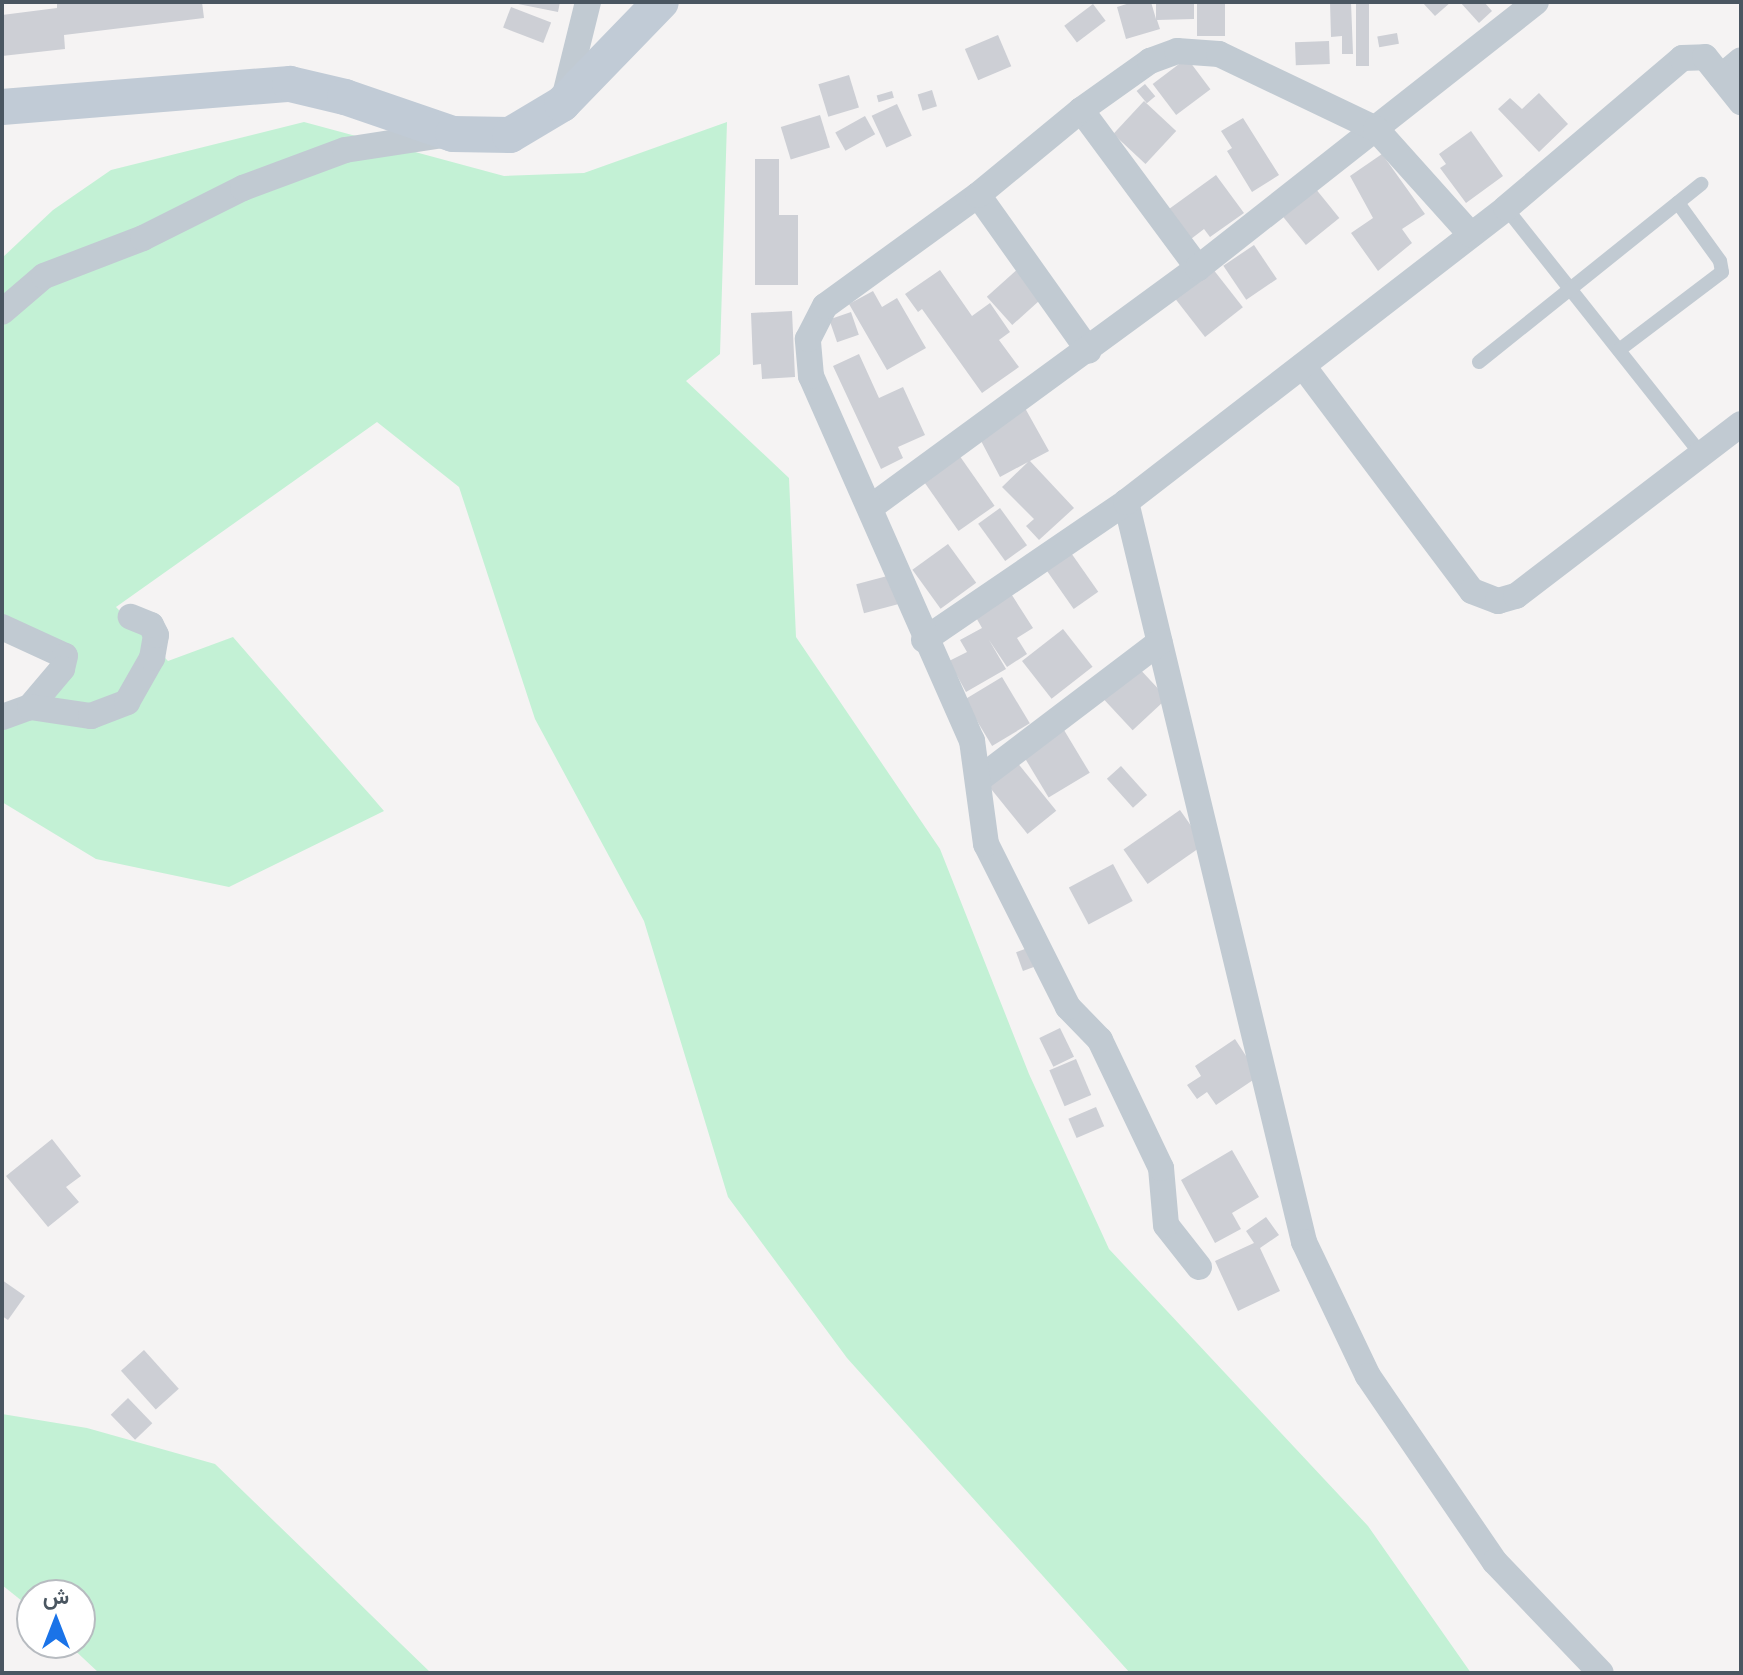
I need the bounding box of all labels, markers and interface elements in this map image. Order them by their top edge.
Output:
north arrow [16,1579,96,1659]
text: ش [43,1584,69,1609]

